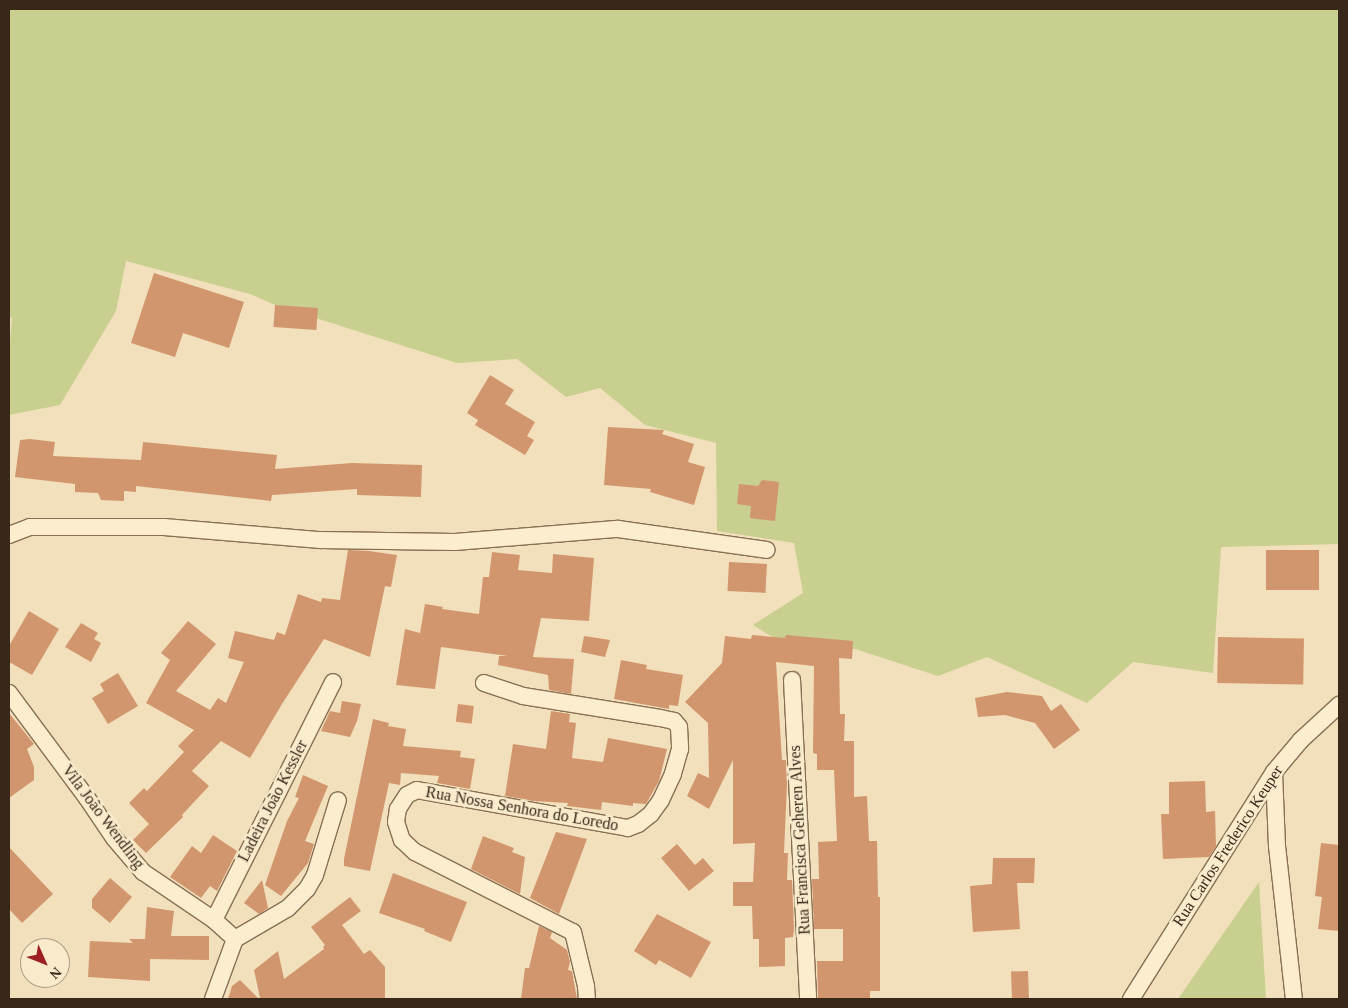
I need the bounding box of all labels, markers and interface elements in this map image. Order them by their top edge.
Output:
street label: Ladeira João Kessler [234,737,312,865]
street label: Rua Francisca Geheren Alves [785,744,815,936]
street label: Vila João Wendling [58,761,148,873]
street label: Rua Carlos Frederico Keuper [1169,762,1287,930]
street label: Rua Nossa Senhora do Loredo [424,783,620,835]
north arrow [20,938,70,988]
text: N [47,964,64,982]

